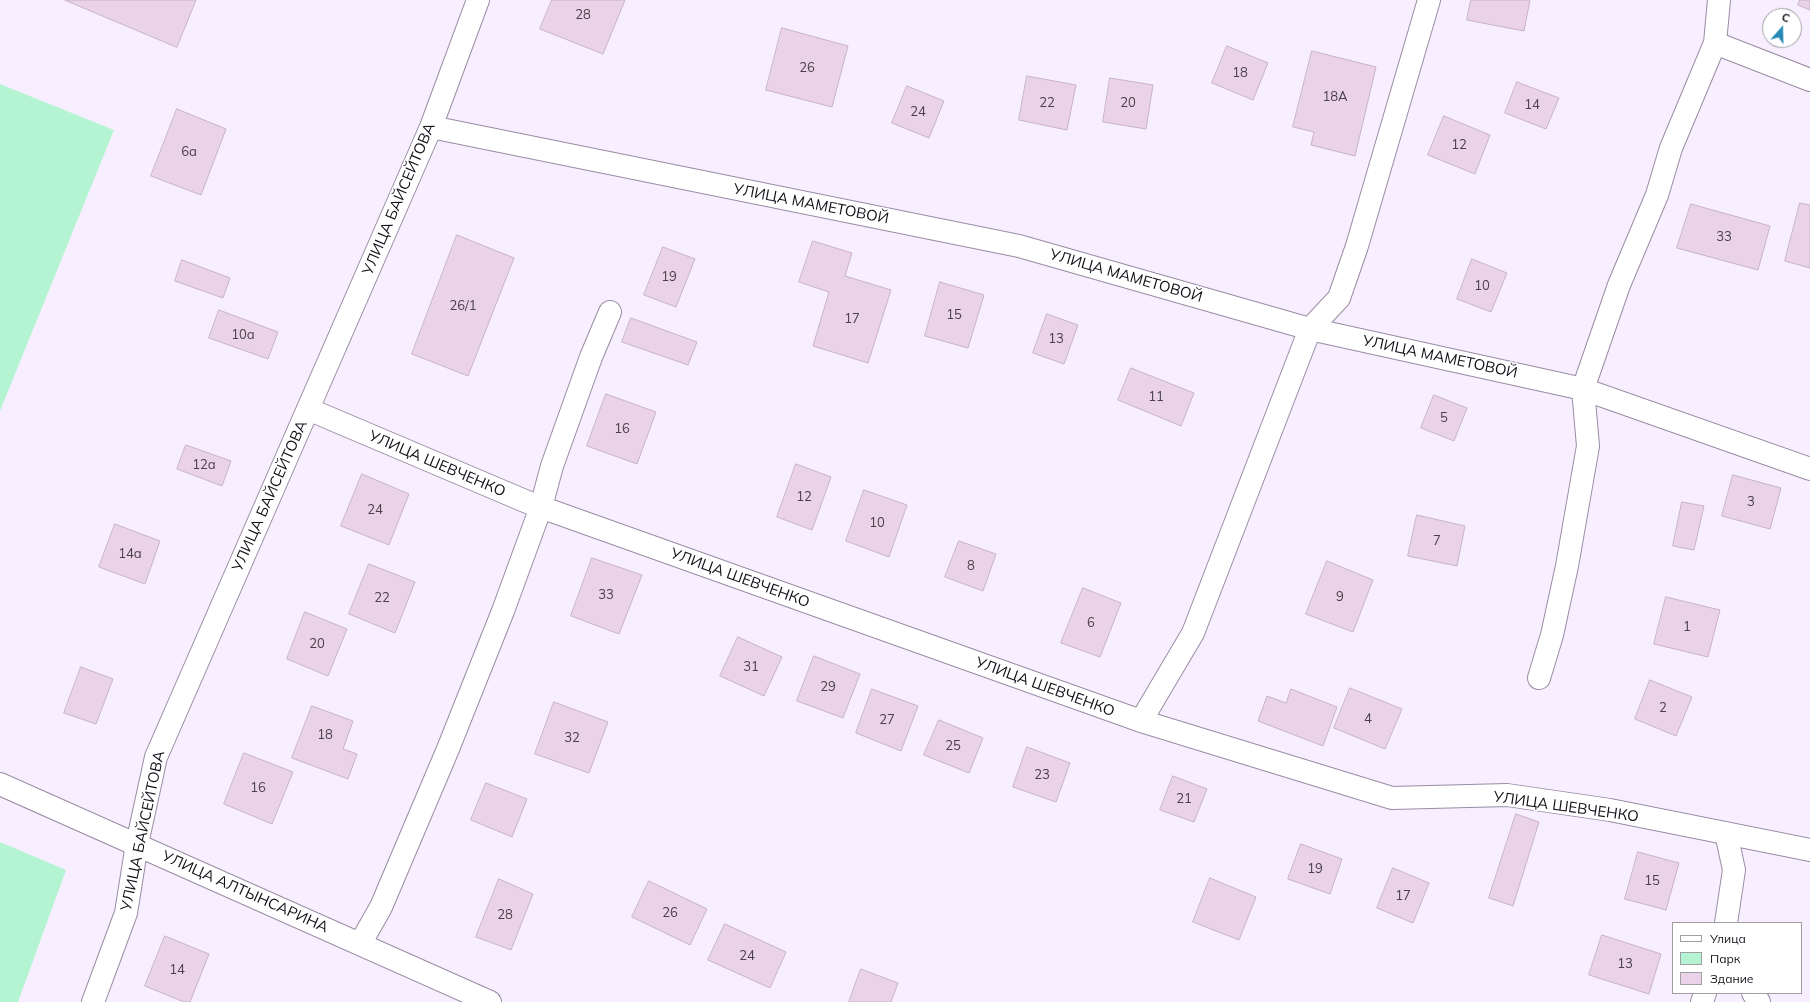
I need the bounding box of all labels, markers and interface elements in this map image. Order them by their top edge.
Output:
house number: 28 [575,7,591,23]
north arrow [1762,8,1802,48]
text: С [1780,10,1792,26]
house number: 26 [799,60,815,76]
house number: 18 [1232,65,1248,81]
house number: 18A [1322,89,1348,105]
house number: 22 [1039,95,1055,111]
house number: 20 [1120,95,1136,111]
house number: 14 [1524,97,1540,113]
house number: 24 [910,104,926,120]
street label: УЛИЦА БАЙСЕЙТОВА [359,120,439,278]
house number: 12 [1451,137,1467,153]
house number: 6а [181,144,197,160]
street label: УЛИЦА МАМЕТОВОЙ [732,180,890,228]
house number: 33 [1716,229,1732,245]
street label: УЛИЦА МАМЕТОВОЙ [1048,246,1204,306]
house number: 19 [661,269,677,285]
house number: 10 [1474,278,1490,294]
house number: 26/1 [449,298,477,314]
house number: 15 [946,307,962,323]
house number: 17 [844,311,860,327]
house number: 10а [231,327,255,343]
house number: 13 [1048,331,1064,347]
street label: УЛИЦА МАМЕТОВОЙ [1361,332,1519,382]
house number: 11 [1148,389,1164,405]
house number: 5 [1440,410,1448,426]
street label: УЛИЦА БАЙСЕЙТОВА [229,418,311,574]
house number: 16 [614,421,630,437]
street label: УЛИЦА ШЕВЧЕНКО [366,427,508,501]
house number: 12а [192,457,216,473]
house number: 12 [796,489,812,505]
house number: 3 [1747,494,1755,510]
house number: 24 [367,502,383,518]
house number: 10 [869,515,885,531]
house number: 7 [1433,533,1441,549]
street label: УЛИЦА ШЕВЧЕНКО [668,544,812,612]
house number: 14а [118,546,142,562]
house number: 8 [967,558,975,574]
house number: 33 [598,587,614,603]
house number: 9 [1336,589,1344,605]
house number: 22 [374,590,390,606]
house number: 6 [1087,615,1095,631]
house number: 1 [1683,619,1691,635]
house number: 20 [309,636,325,652]
street label: УЛИЦА ШЕВЧЕНКО [973,653,1117,721]
house number: 31 [743,659,759,675]
house number: 29 [820,679,836,695]
house number: 2 [1659,700,1667,716]
house number: 4 [1364,711,1372,727]
house number: 27 [879,712,895,728]
house number: 18 [317,727,333,743]
house number: 32 [564,730,580,746]
house number: 25 [945,738,961,754]
street label: УЛИЦА БАЙСЕЙТОВА [117,749,169,913]
house number: 23 [1034,767,1050,783]
house number: 16 [250,780,266,796]
street label: УЛИЦА ШЕВЧЕНКО [1492,788,1640,826]
house number: 21 [1176,791,1192,807]
street label: УЛИЦА АЛТЫНСАРИНА [159,847,331,937]
house number: 19 [1307,861,1323,877]
house number: 15 [1644,873,1660,889]
house number: 17 [1395,888,1411,904]
house number: 26 [662,905,678,921]
house number: 28 [497,907,513,923]
legend [1672,922,1802,994]
text: Улица [1710,931,1746,946]
house number: 24 [739,948,755,964]
text: Парк [1710,951,1740,966]
house number: 13 [1617,956,1633,972]
house number: 14 [169,962,185,978]
text: Здание [1710,971,1753,986]

